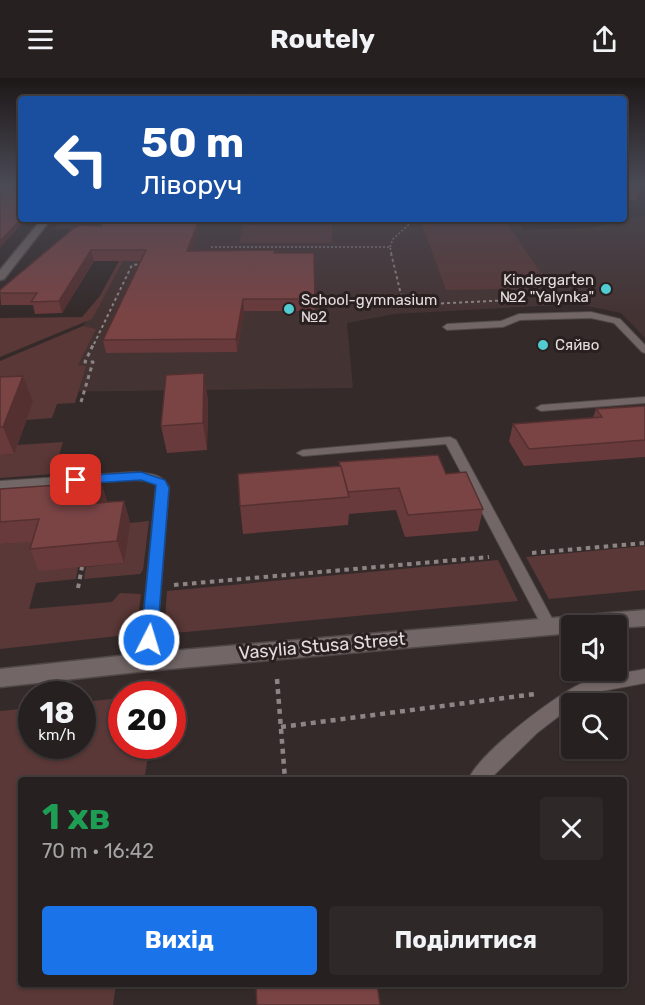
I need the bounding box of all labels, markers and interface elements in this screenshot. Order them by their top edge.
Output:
icon: menu [24,23,57,56]
text: Routely [270,23,375,55]
icon: share [588,23,621,56]
text: 50 m [141,118,244,168]
icon: left [42,120,120,198]
text: Ліворуч [141,169,242,201]
place label: Kindergarten №2 "Yalynka" [500,271,594,306]
marker: Kindergarten №2 "Yalynka" [599,282,613,296]
place label: School-gymnasium №2 [301,291,437,326]
marker: School-gymnasium №2 [282,302,296,316]
place label: Сяйво [555,336,599,354]
marker: Сяйво [536,338,550,352]
pin [50,454,101,505]
icon: arrive [59,463,92,496]
position arrow [117,608,181,672]
map controls [561,615,627,759]
button: sound [561,615,627,681]
street label: Vasylia Stusa Street [238,628,406,664]
speed limit sign: 20 [108,681,186,759]
button: search [561,693,627,759]
text: 18 [39,695,75,731]
text: km/h [38,726,76,744]
text: 1 хв [42,795,111,838]
button: close [540,797,603,860]
text: 70 m · 16:42 [42,839,154,863]
button: Вихід [42,906,317,975]
button: Поділитися [329,906,603,975]

